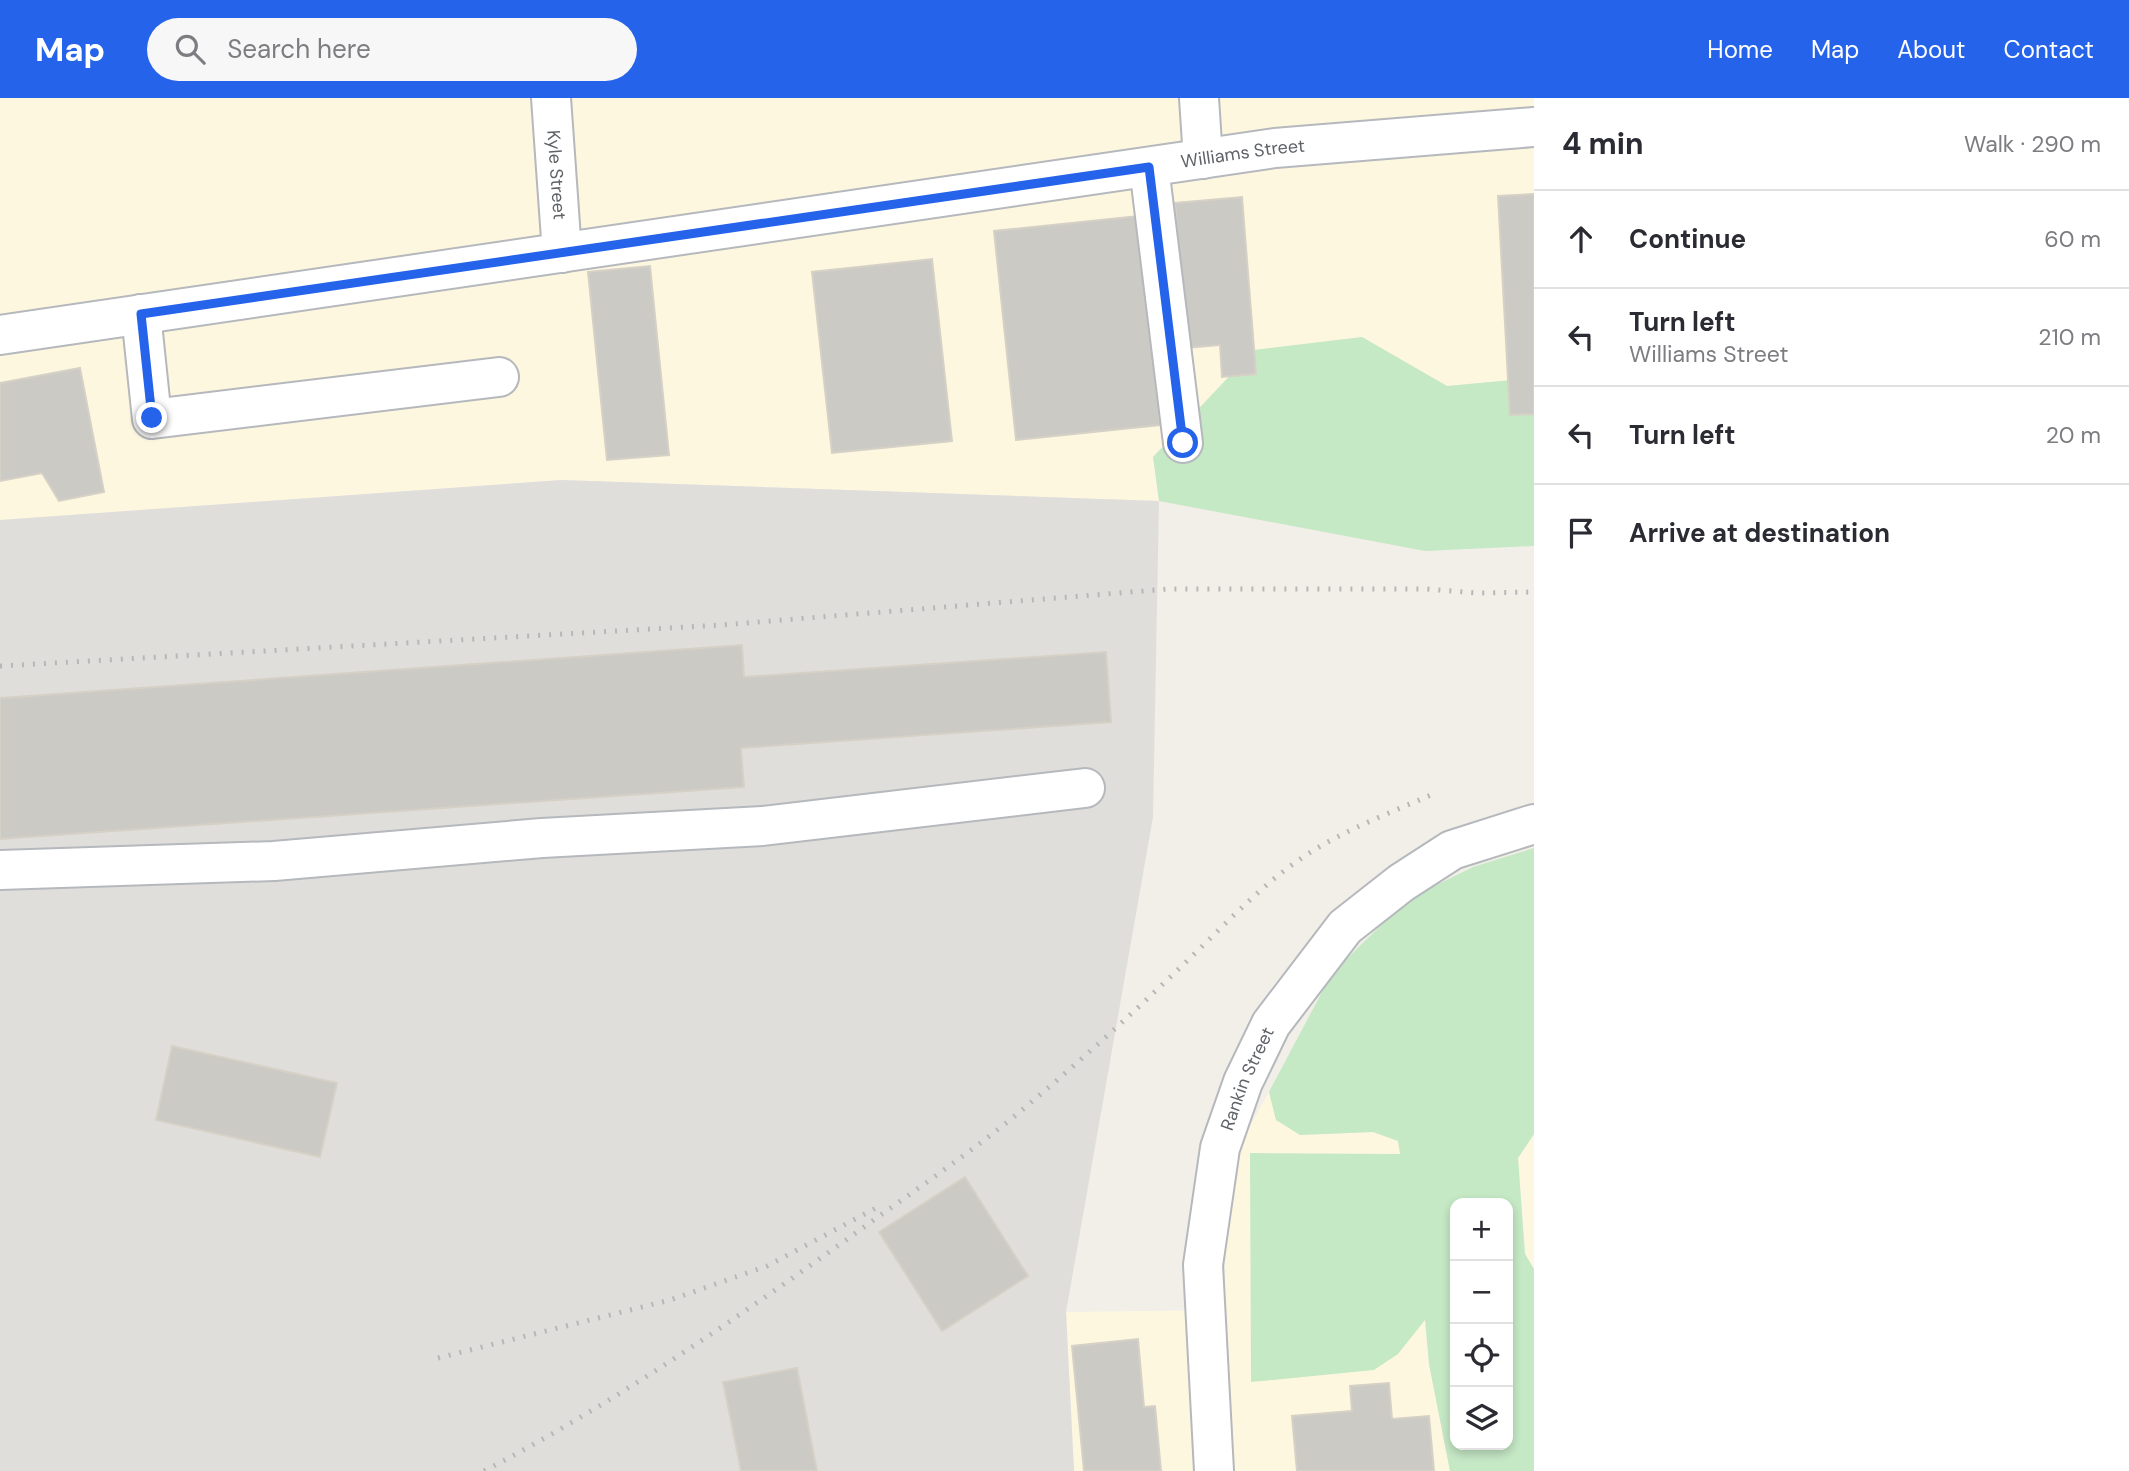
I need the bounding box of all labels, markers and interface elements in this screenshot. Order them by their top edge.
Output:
search box [147,18,637,81]
text: Map [35,28,105,71]
icon: search [171,30,209,68]
text: Search here [227,32,371,66]
text: Home [1707,34,1773,65]
text: Map [1811,34,1859,65]
text: About [1897,34,1966,65]
text: Contact [2004,34,2094,65]
text: 4 min [1562,124,1644,163]
street label: Kyle Street [541,129,572,220]
text: Walk · 290 m [1964,129,2101,159]
street label: Williams Street [1179,134,1306,174]
icon: ahead [1562,220,1600,258]
text: Continue [1629,222,1746,256]
text: 60 m [2044,224,2101,254]
text: Turn left [1629,305,1736,339]
icon: left [1562,318,1600,356]
text: 210 m [2038,322,2101,352]
text: Williams Street [1629,339,1788,369]
route end [136,402,167,433]
icon: left [1562,416,1600,454]
text: Turn left [1629,418,1736,452]
text: 20 m [2046,420,2101,450]
route start [1167,427,1198,458]
icon: arrive [1562,514,1600,552]
text: Arrive at destination [1629,516,1890,550]
street label: Rankin Street [1215,1023,1280,1134]
map controls [1450,1198,1513,1450]
button: + [1450,1198,1513,1261]
button: − [1450,1261,1513,1324]
button: locate [1450,1324,1513,1387]
button: layers [1450,1387,1513,1450]

